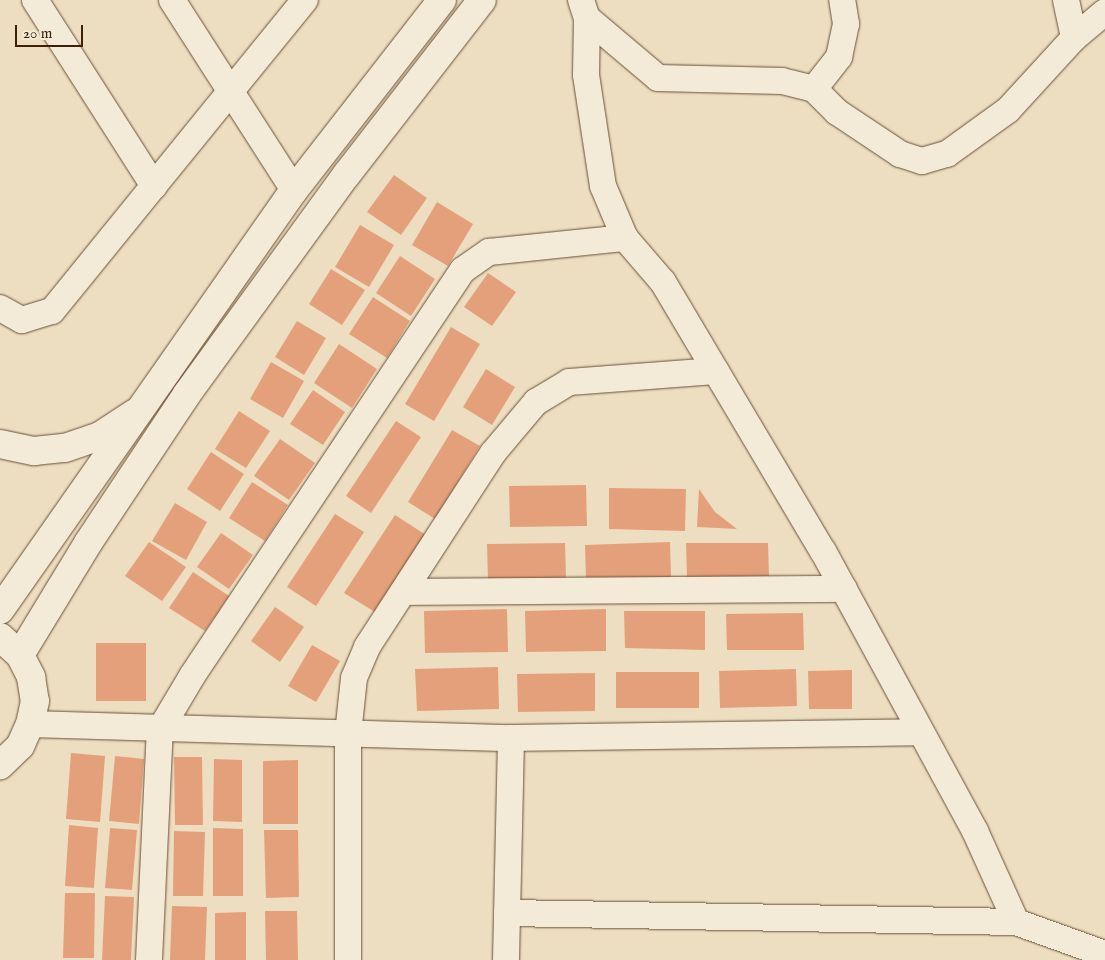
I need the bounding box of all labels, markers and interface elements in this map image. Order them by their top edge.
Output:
scale bar [18,15,85,47]
text: 20 m [23,24,52,43]

